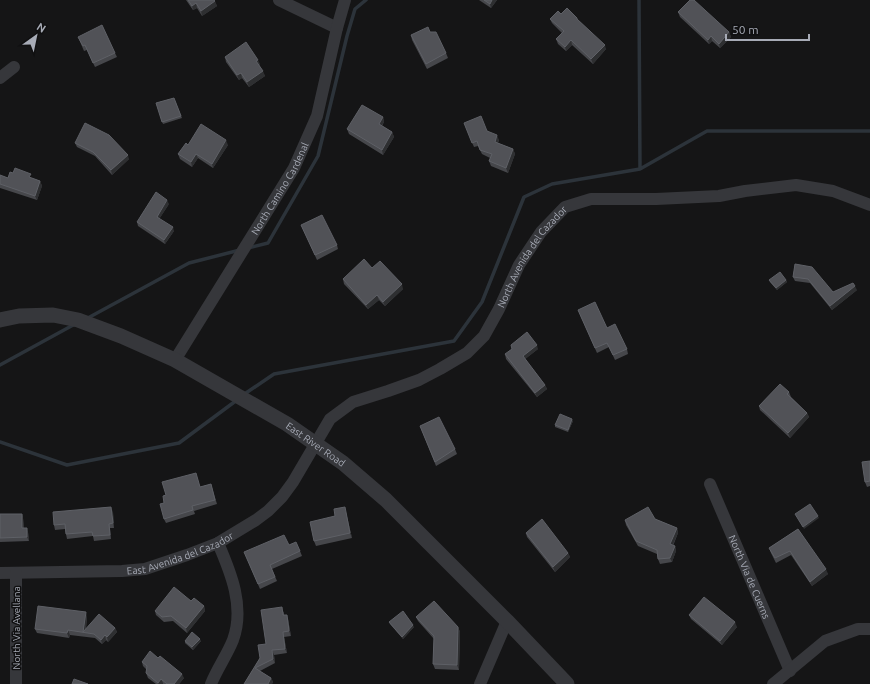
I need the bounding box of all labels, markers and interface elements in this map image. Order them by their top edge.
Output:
north arrow [16,16,56,56]
scale bar [726,16,809,42]
text: N [35,20,48,35]
text: 50 m [732,23,759,36]
street label: North Camino Cardenal [249,140,310,237]
street label: North Avenida del Cazador [495,203,569,309]
street label: East River Road [284,420,348,469]
street label: East Avenida del Cazador [126,530,235,576]
street label: North Via de Cuerns [727,533,773,620]
street label: North Via Avellana [11,586,22,670]

